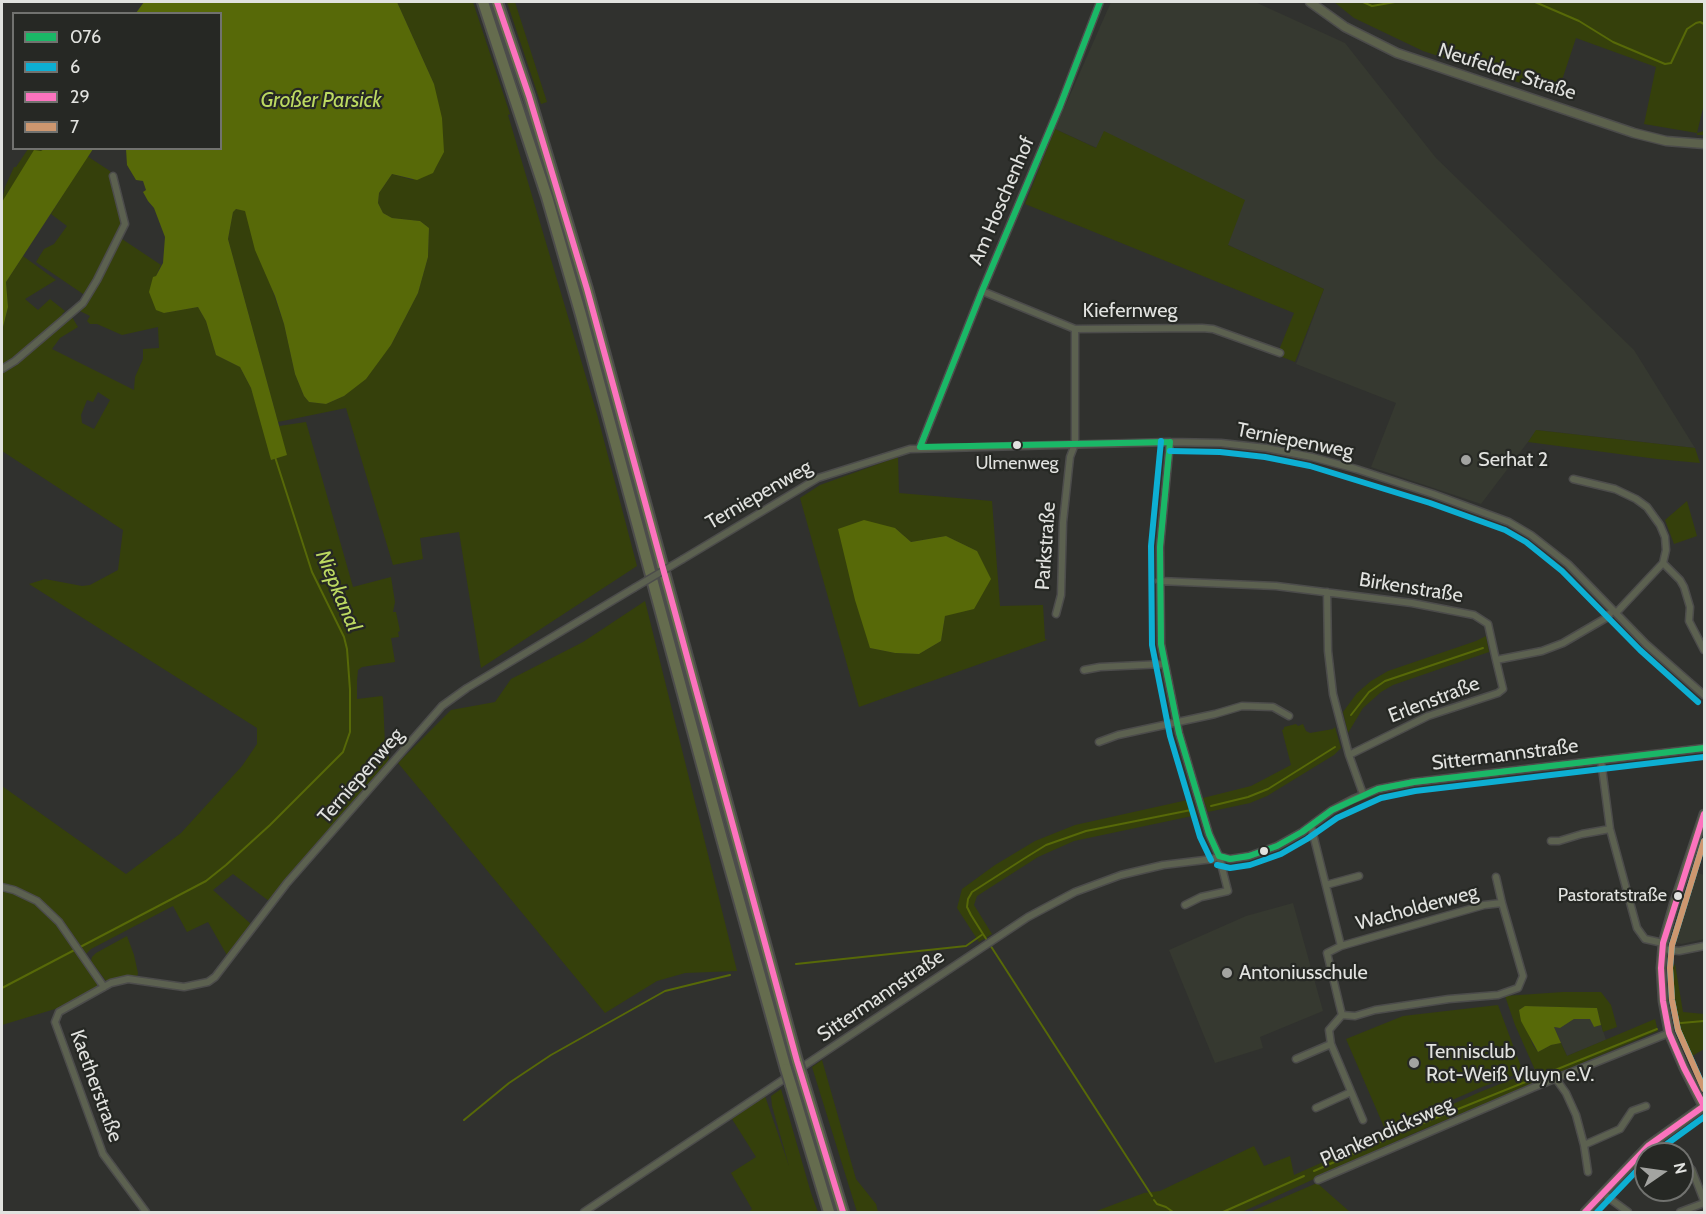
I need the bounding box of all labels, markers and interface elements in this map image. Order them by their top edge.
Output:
legend [12,12,222,150]
text: 076 [70,26,101,48]
street label: Neufelder Straße [1435,38,1579,106]
text: 6 [70,56,80,78]
text: 29 [70,86,90,108]
water label: Großer Parsick [260,88,382,114]
text: 7 [70,116,79,138]
street label: Am Hoschenhof [964,133,1040,269]
street label: Kiefernweg [1083,299,1177,323]
street label: Terniepenweg [1235,418,1355,464]
marker: Ulmenweg [1011,439,1023,451]
place label: Serhat 2 [1478,448,1548,472]
place label: Ulmenweg [975,453,1059,475]
marker: Serhat 2 [1459,453,1473,467]
street label: Terniepenweg [702,455,816,535]
street label: Parkstraße [1031,501,1061,591]
water label: Niepkanal [310,547,366,635]
street label: Birkenstraße [1357,568,1465,608]
street label: Erlenstraße [1385,672,1483,728]
street label: Terniepenweg [313,723,409,829]
street label: Sittermannstraße [1430,734,1580,776]
unlabelled marker [1258,845,1270,857]
street label: Wacholderweg [1353,880,1481,936]
place label: Pastoratstraße [1558,885,1667,907]
marker: Pastoratstraße [1672,890,1684,902]
street label: Sittermannstraße [813,945,949,1047]
place label: Antoniusschule [1239,961,1368,985]
marker: Antoniusschule [1220,966,1234,980]
street label: Kaetherstraße [65,1027,127,1145]
place label: Tennisclub Rot-Weiß Vluyn e.V. [1426,1040,1594,1087]
marker: Tennisclub Rot-Weiß Vluyn e.V. [1407,1056,1421,1070]
street label: Plankendicksweg [1317,1092,1457,1172]
north arrow [1634,1142,1694,1202]
text: N [1670,1161,1691,1176]

